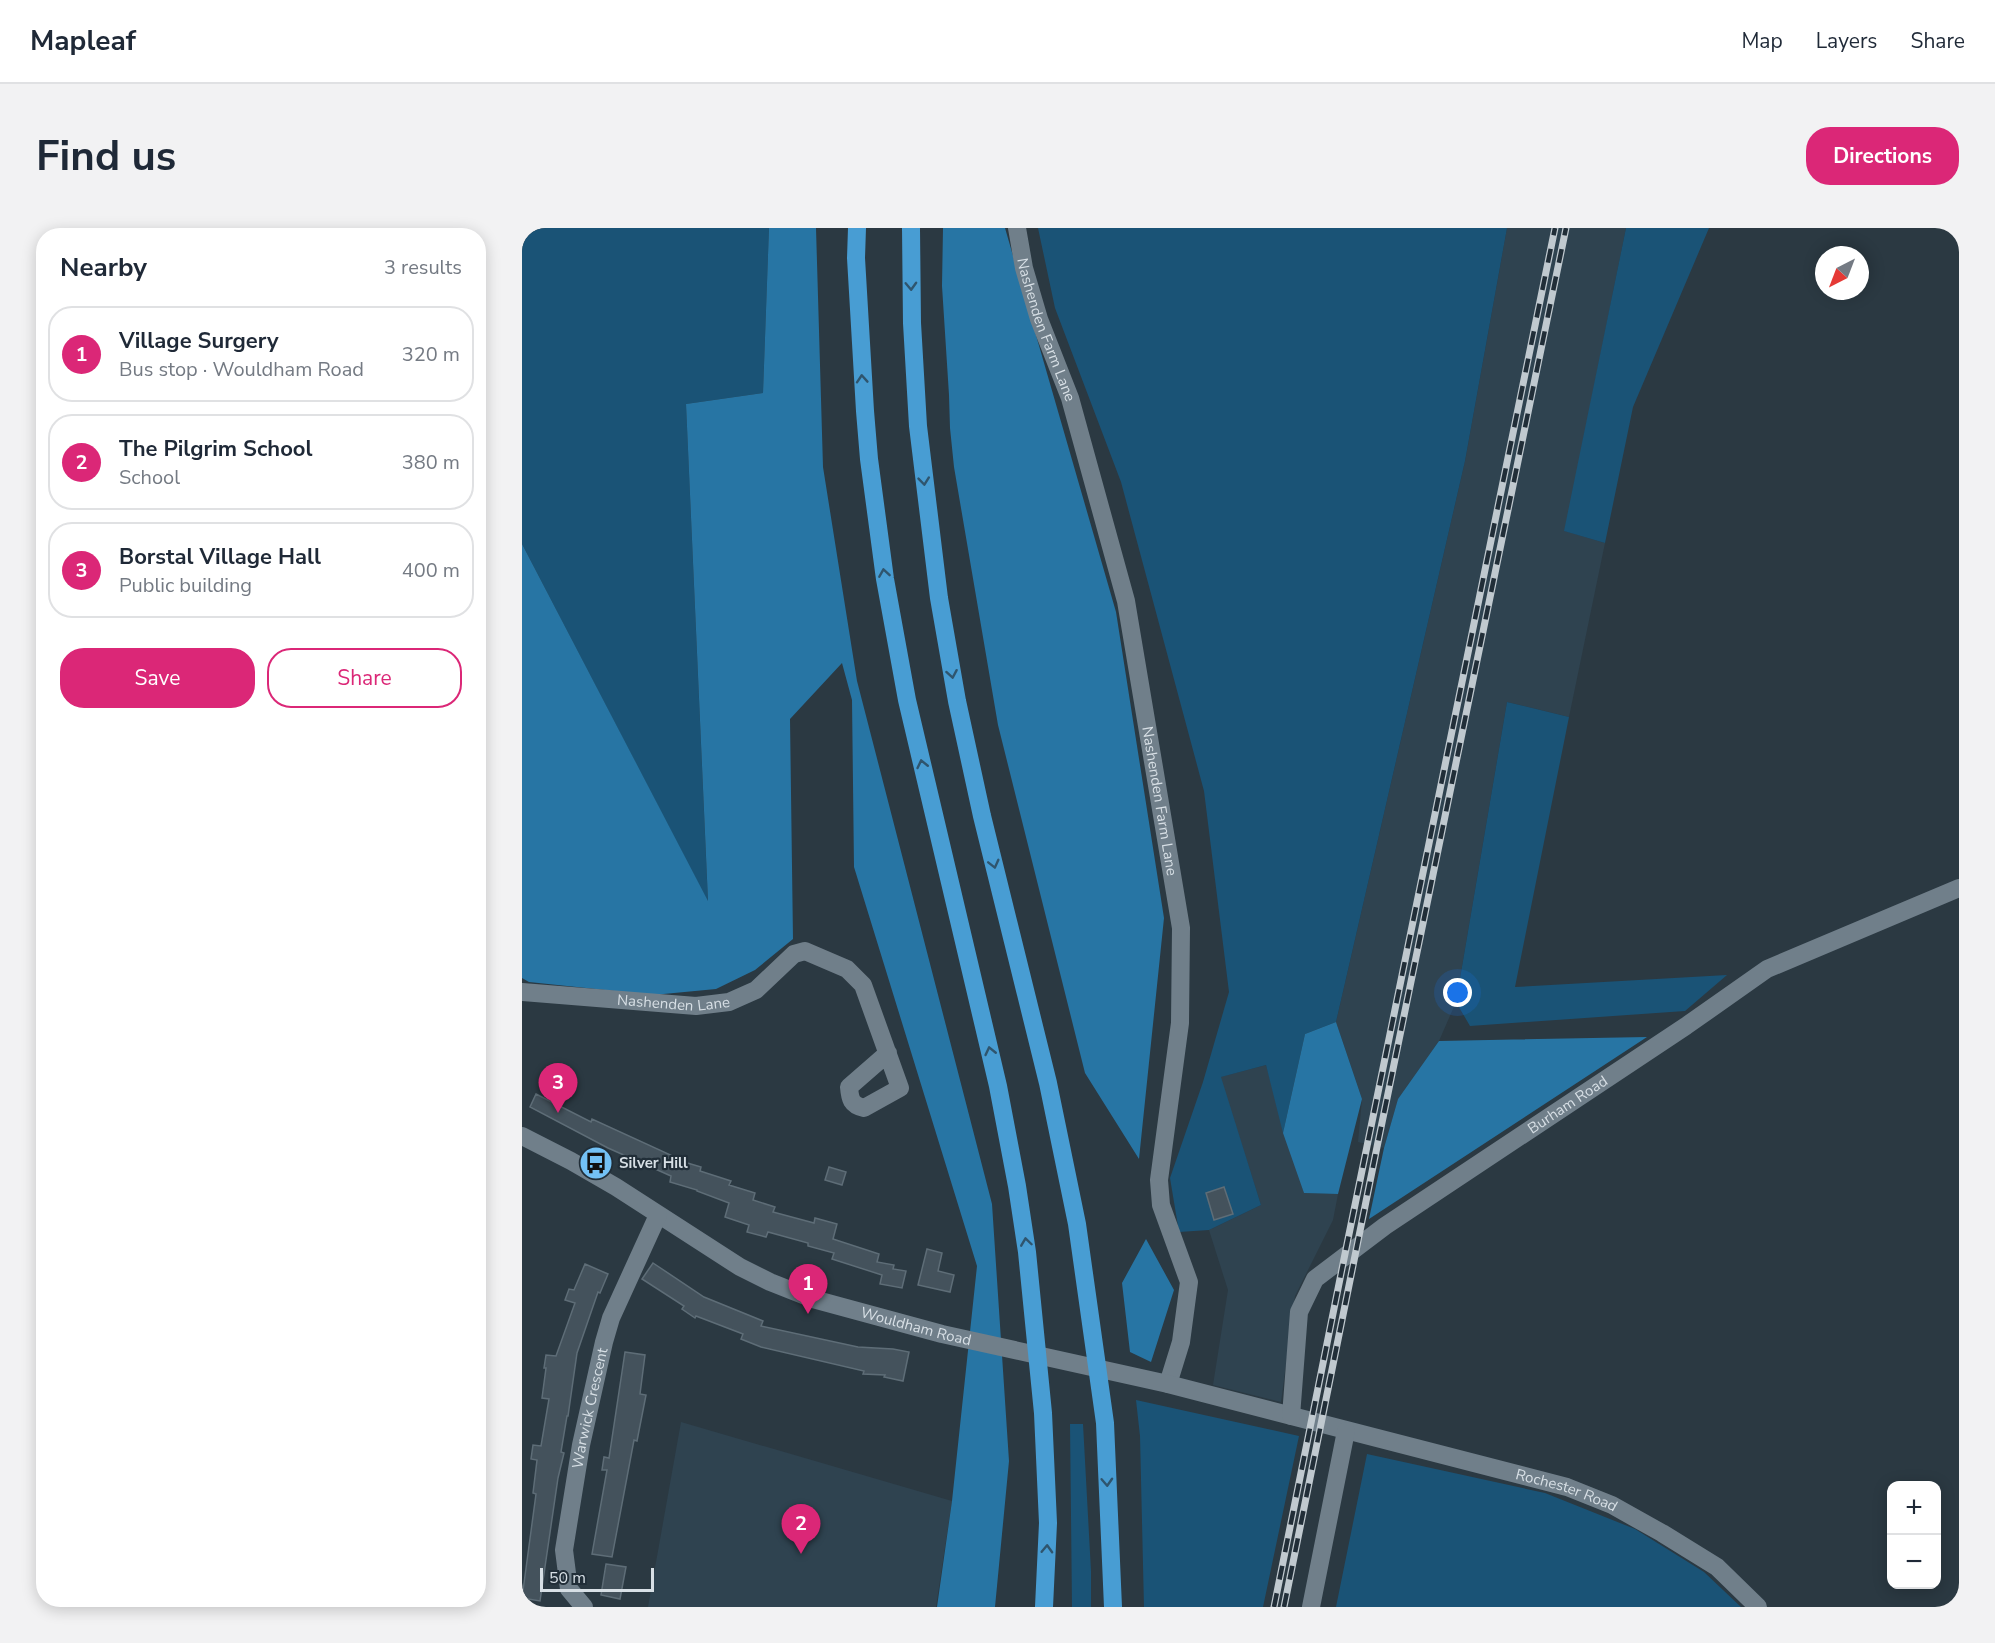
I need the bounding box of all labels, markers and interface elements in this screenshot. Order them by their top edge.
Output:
text: Mapleaf [30,22,136,60]
text: Map [1741,27,1783,55]
text: Layers [1816,27,1877,55]
text: Share [1910,27,1965,55]
button: Directions [1806,127,1959,185]
text: Find us [36,128,176,185]
north arrow [1815,246,1869,300]
text: Nearby [60,250,147,285]
text: 3 results [384,254,462,281]
street label: Nashenden Farm Lane [1012,256,1080,404]
one-way arrow [904,282,917,291]
text: Village Surgery [119,326,279,356]
text: 1 [76,341,88,368]
text: 320 m [402,341,460,368]
text: Bus stop · Wouldham Road [119,356,364,383]
one-way arrow [856,375,869,384]
text: The Pilgrim School [119,434,313,464]
text: 2 [76,449,88,476]
text: 380 m [402,449,460,476]
text: School [119,464,180,491]
one-way arrow [917,476,930,486]
text: Borstal Village Hall [119,542,321,572]
text: 3 [76,557,88,584]
text: 400 m [402,557,460,584]
one-way arrow [878,569,891,579]
text: Public building [119,572,252,599]
button: Save [60,648,255,708]
button: Share [267,648,462,708]
one-way arrow [946,669,958,678]
street label: Nashenden Farm Lane [1137,725,1182,877]
one-way arrow [916,760,929,770]
one-way arrow [987,859,1000,869]
your location [1443,978,1472,1007]
street label: Nashenden Lane [616,990,731,1016]
one-way arrow [984,1046,997,1056]
pin: 3 [538,1064,578,1113]
street label: Burham Road [1524,1071,1611,1138]
bus stop icon: Silver Hill [578,1145,614,1181]
place label: Silver Hill [619,1153,688,1173]
one-way arrow [1020,1238,1032,1247]
pin: 1 [788,1264,828,1314]
street label: Wouldham Road [858,1302,973,1350]
street label: Warwick Crescent [567,1345,613,1470]
street label: Rochester Road [1514,1464,1621,1516]
one-way arrow [1101,1477,1114,1486]
map controls [1887,1481,1941,1589]
button: + [1887,1481,1941,1535]
pin: 2 [782,1504,820,1554]
button: − [1887,1535,1941,1589]
one-way arrow [1040,1544,1053,1553]
scale bar [540,1565,654,1592]
text: 50 m [549,1567,586,1589]

